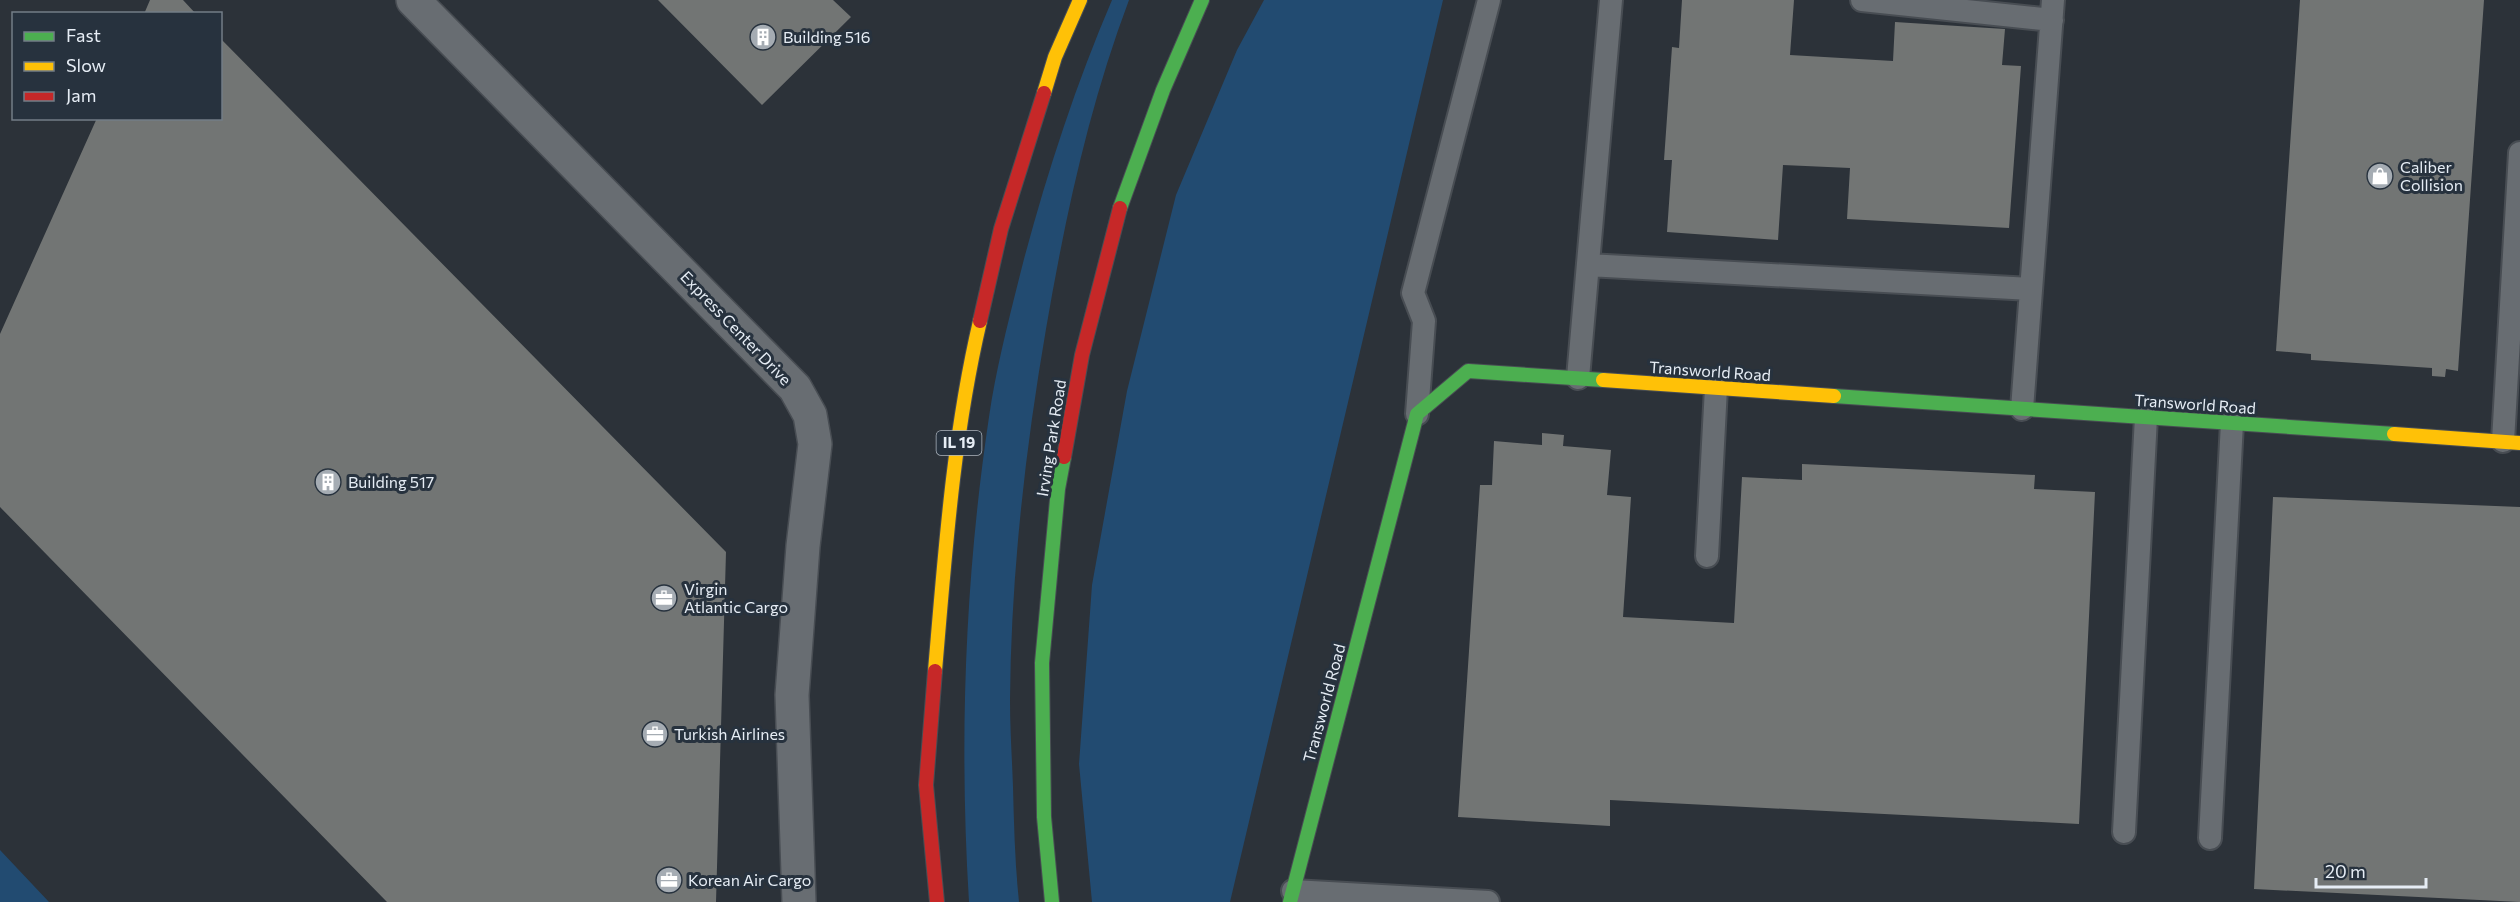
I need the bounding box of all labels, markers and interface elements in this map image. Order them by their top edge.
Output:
legend [12,12,222,120]
building icon: Building 516 [748,22,778,52]
text: Fast [66,24,101,46]
place label: Building 516 [783,27,870,46]
text: Slow [66,54,106,76]
text: Jam [66,84,96,106]
place label: Caliber Collision [2400,157,2463,194]
shop icon: Caliber Collision [2365,161,2395,191]
street label: Express Center Drive [677,267,796,389]
street label: Transworld Road [1649,357,1772,384]
street label: Irving Park Road [1032,378,1069,498]
street label: Transworld Road [2134,390,2257,417]
road number: IL 19 [936,431,982,455]
building icon: Building 517 [313,467,343,497]
place label: Building 517 [348,472,434,491]
place label: Virgin Atlantic Cargo [684,579,788,616]
office icon: Virgin Atlantic Cargo [649,583,679,613]
street label: Transworld Road [1299,641,1348,764]
office icon: Turkish Airlines [640,719,670,749]
place label: Turkish Airlines [674,724,785,743]
scale bar [2316,851,2426,889]
text: 20 m [2325,860,2366,882]
office icon: Korean Air Cargo [654,865,684,895]
place label: Korean Air Cargo [688,870,811,889]

